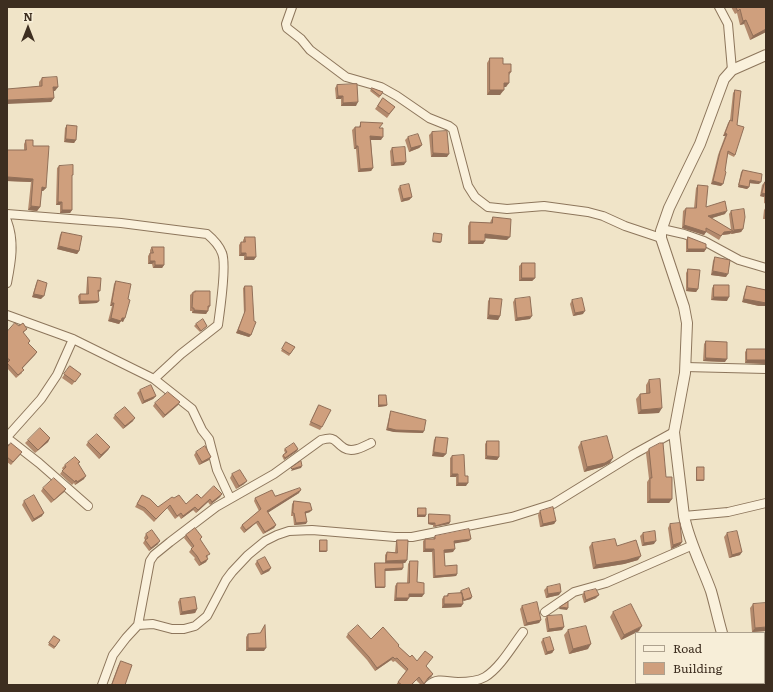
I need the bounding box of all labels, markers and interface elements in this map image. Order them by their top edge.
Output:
north arrow [8,8,48,48]
text: N [23,8,33,24]
legend [635,632,765,684]
text: Road [673,639,702,657]
text: Building [673,659,722,677]

